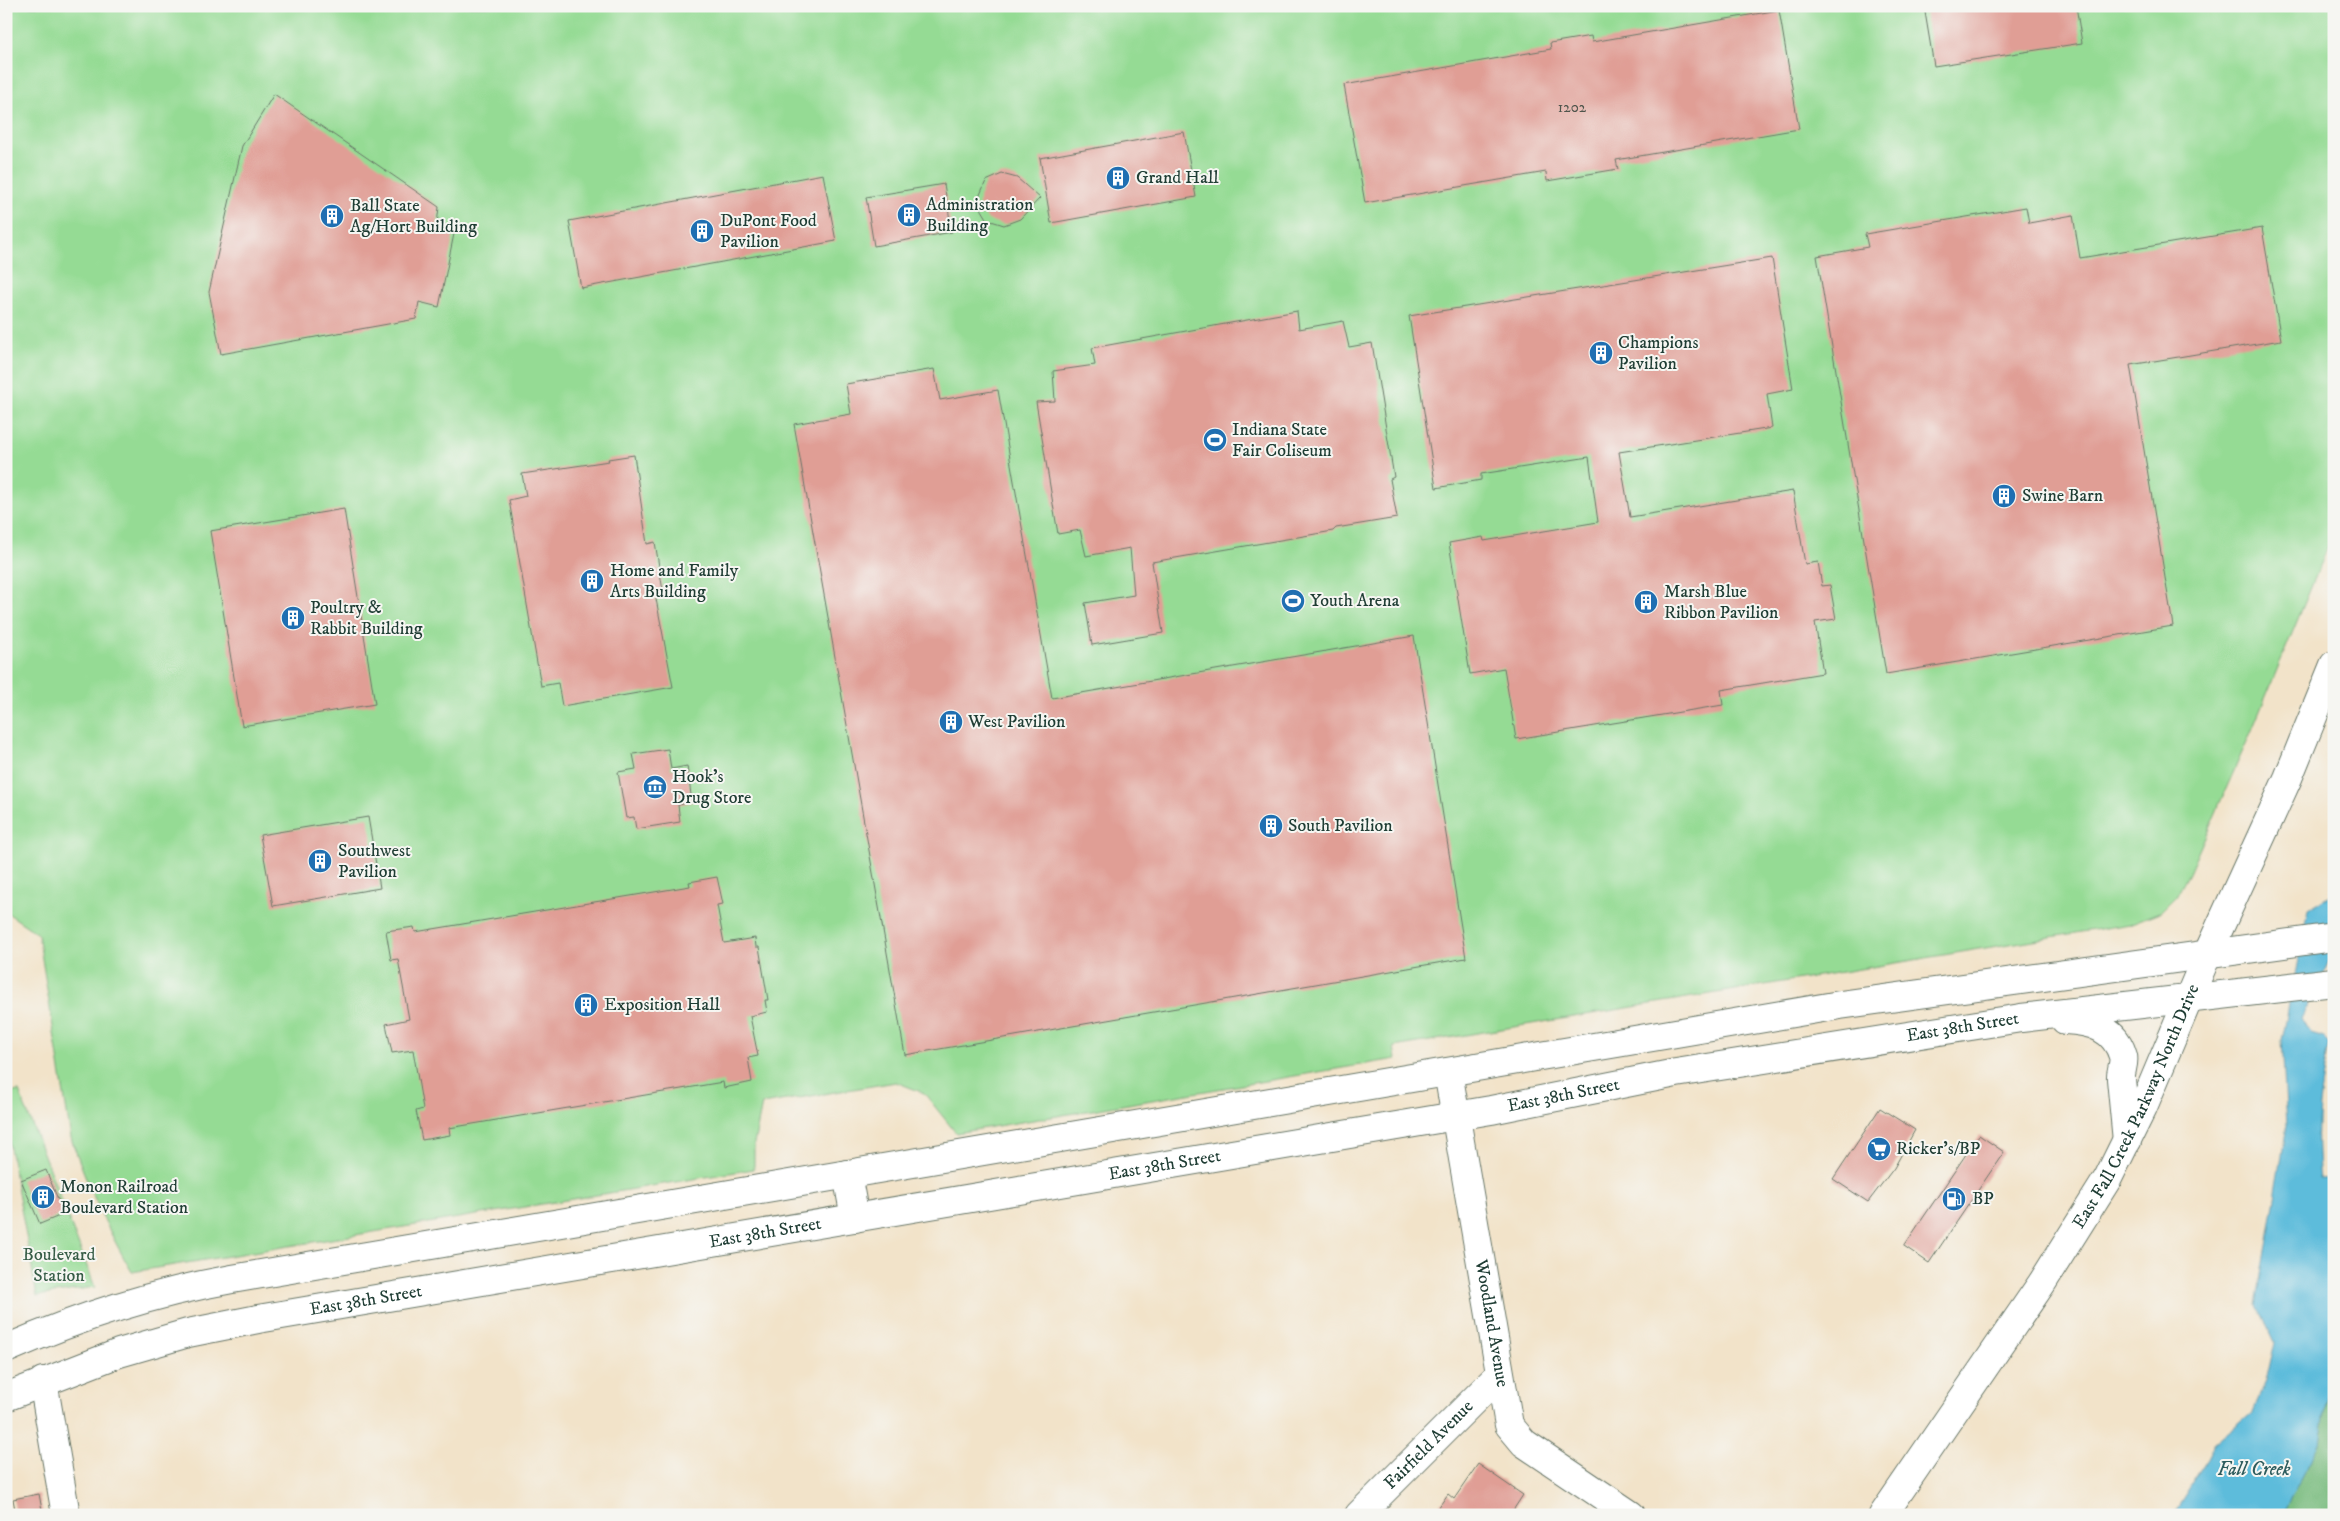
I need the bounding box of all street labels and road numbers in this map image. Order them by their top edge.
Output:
street label: East Fall Creek Parkway North Drive [2068,981,2204,1233]
street label: East 38th Street [1905,1007,2021,1047]
street label: East 38th Street [1506,1074,1621,1117]
street label: East 38th Street [1107,1145,1223,1186]
street label: East 38th Street [708,1213,823,1253]
street label: Woodland Avenue [1469,1257,1513,1389]
street label: East 38th Street [308,1280,424,1321]
street label: Fairfield Avenue [1380,1396,1478,1494]

